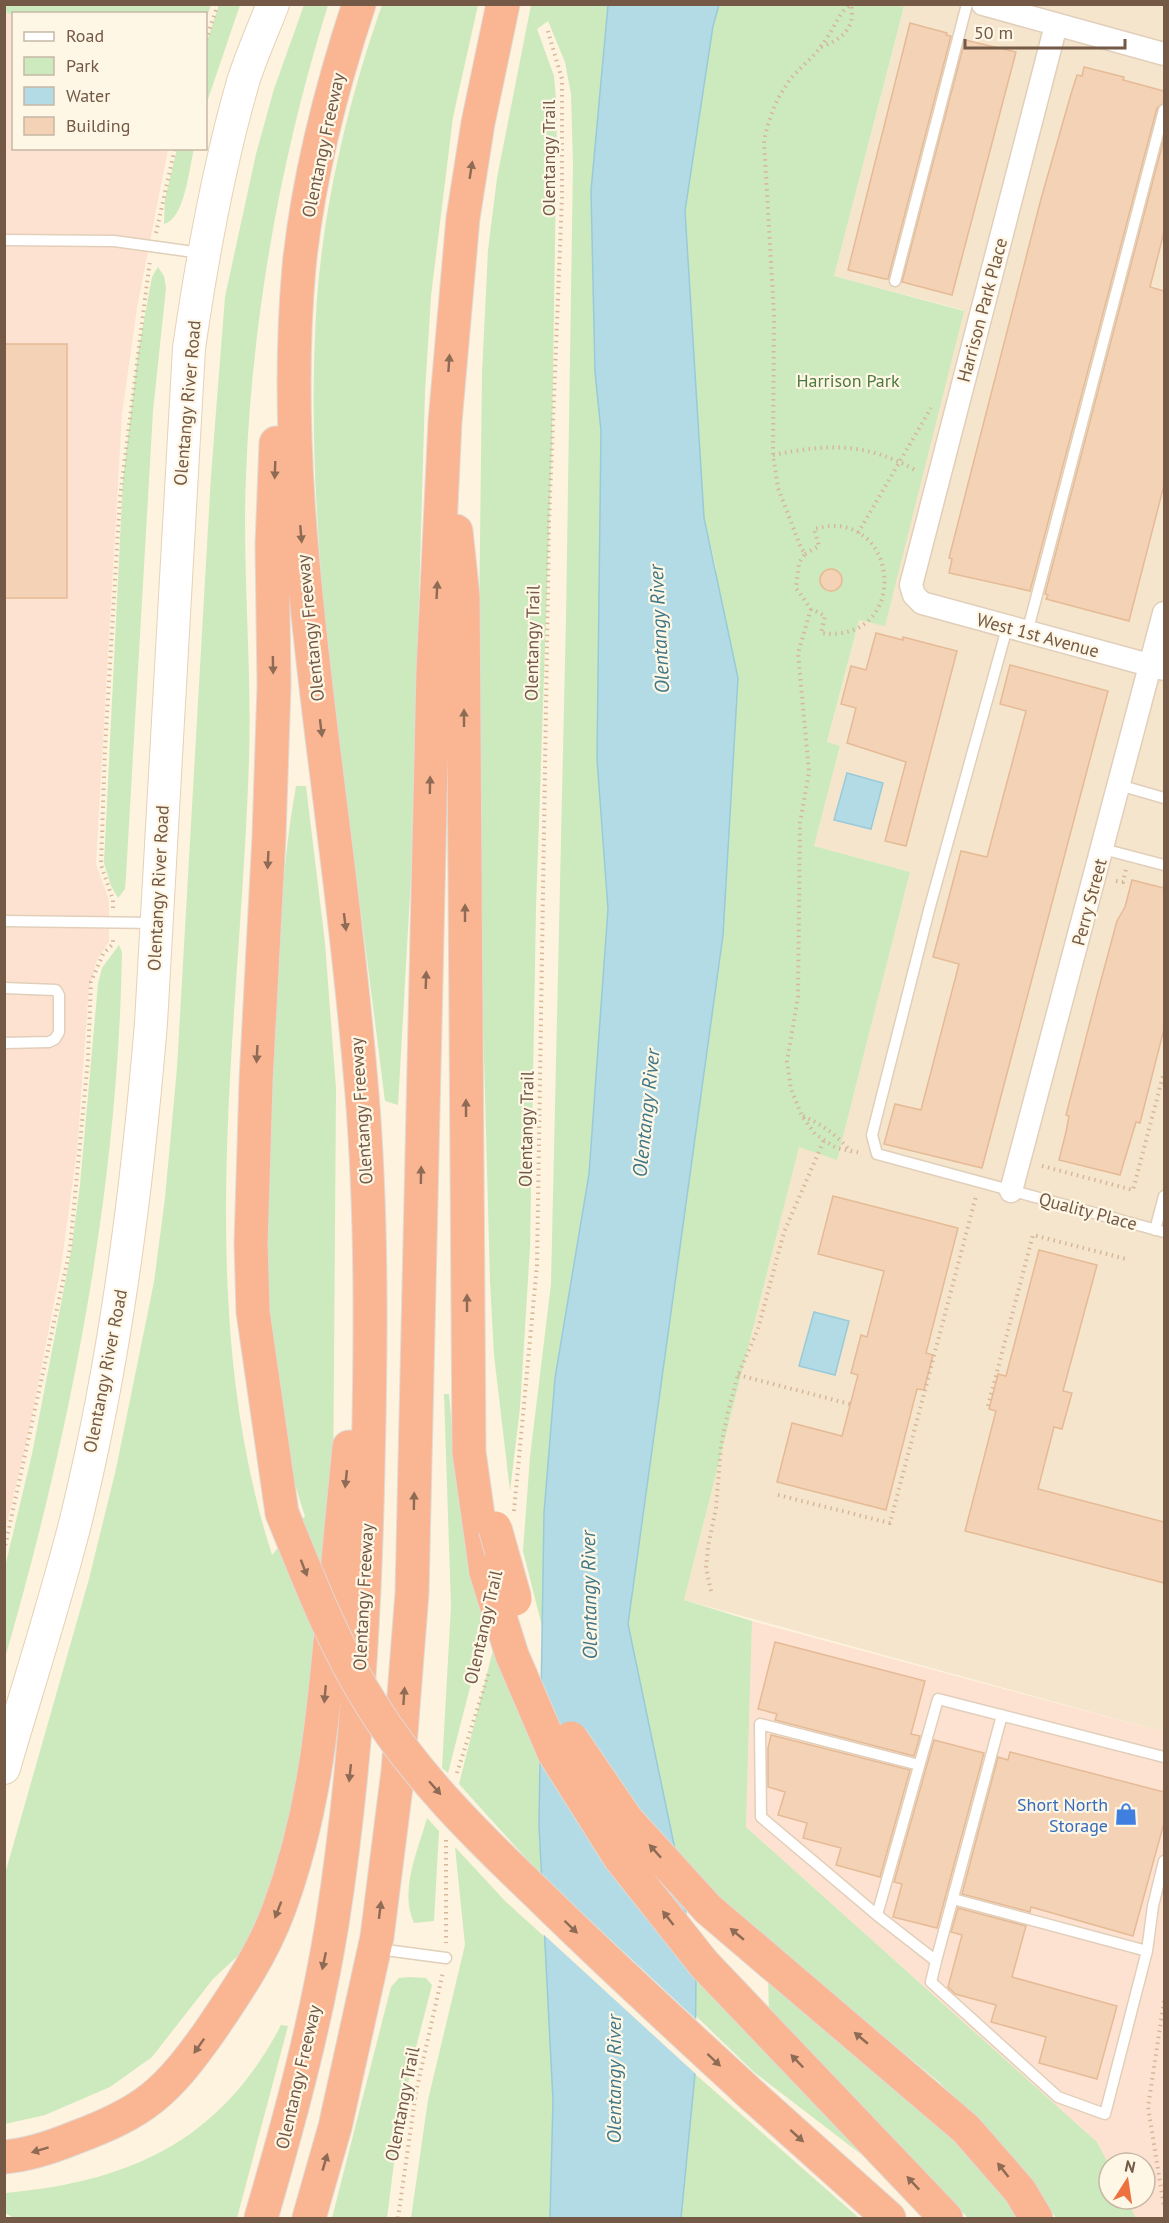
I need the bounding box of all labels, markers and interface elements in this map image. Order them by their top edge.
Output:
legend [12,12,207,150]
scale bar [965,12,1126,50]
text: 50 m [974,21,1013,44]
text: Road [66,24,104,47]
text: Park [66,54,99,77]
street label: Olentangy Freeway [296,70,350,220]
text: Water [66,84,110,107]
street label: Olentangy Trail [537,99,560,216]
text: Building [66,114,130,137]
one-way arrow [466,160,475,179]
street label: Harrison Park Place [952,235,1012,385]
street label: Olentangy River Road [168,319,206,487]
one-way arrow [444,354,454,373]
park label: Harrison Park [796,369,900,392]
one-way arrow [270,460,279,479]
one-way arrow [296,525,306,544]
street label: Olentangy Freeway [291,553,329,703]
water label: Olentangy River [643,563,675,694]
one-way arrow [432,580,442,599]
street label: Olentangy Trail [519,584,545,701]
street label: West 1st Avenue [974,608,1102,662]
one-way arrow [269,655,278,674]
one-way arrow [459,709,469,728]
one-way arrow [316,719,326,738]
one-way arrow [426,775,435,794]
street label: Olentangy River Road [142,805,174,971]
one-way arrow [264,850,273,869]
street label: Perry Street [1066,856,1112,948]
one-way arrow [460,904,470,923]
one-way arrow [340,912,349,931]
one-way arrow [421,970,430,989]
street label: Olentangy Freeway [344,1036,378,1185]
one-way arrow [253,1045,262,1064]
water label: Olentangy River [626,1046,666,1178]
street label: Olentangy Trail [513,1070,539,1187]
one-way arrow [461,1099,471,1118]
one-way arrow [416,1165,426,1184]
street label: Quality Place [1036,1187,1140,1235]
street label: Olentangy River Road [78,1287,132,1455]
one-way arrow [462,1294,472,1313]
one-way arrow [341,1469,351,1488]
one-way arrow [409,1491,418,1510]
street label: Olentangy Freeway [348,1522,378,1671]
water label: Olentangy River [575,1529,603,1660]
one-way arrow [299,1559,309,1577]
street label: Olentangy Trail [459,1567,507,1686]
one-way arrow [320,1685,330,1704]
one-way arrow [399,1686,409,1705]
one-way arrow [346,1764,355,1783]
one-way arrow [428,1780,441,1795]
place label: Short North Storage [1017,1793,1108,1837]
shop icon: Short North Storage [1113,1801,1139,1827]
one-way arrow [648,1844,662,1858]
one-way arrow [273,1901,282,1919]
one-way arrow [376,1901,385,1920]
one-way arrow [661,1910,674,1926]
one-way arrow [564,1920,578,1934]
one-way arrow [730,1928,745,1941]
one-way arrow [319,1952,329,1970]
street label: Olentangy Freeway [270,2002,326,2151]
water label: Olentangy River [601,2013,627,2143]
one-way arrow [853,2031,869,2044]
one-way arrow [193,2038,205,2054]
street label: Olentangy Trail [380,2044,425,2163]
one-way arrow [706,2053,721,2066]
one-way arrow [790,2054,804,2068]
one-way arrow [789,2129,804,2142]
one-way arrow [31,2146,49,2155]
north arrow [1097,2151,1157,2211]
one-way arrow [321,2153,330,2171]
text: N [1123,2155,1137,2177]
one-way arrow [997,2163,1009,2179]
one-way arrow [906,2176,920,2191]

